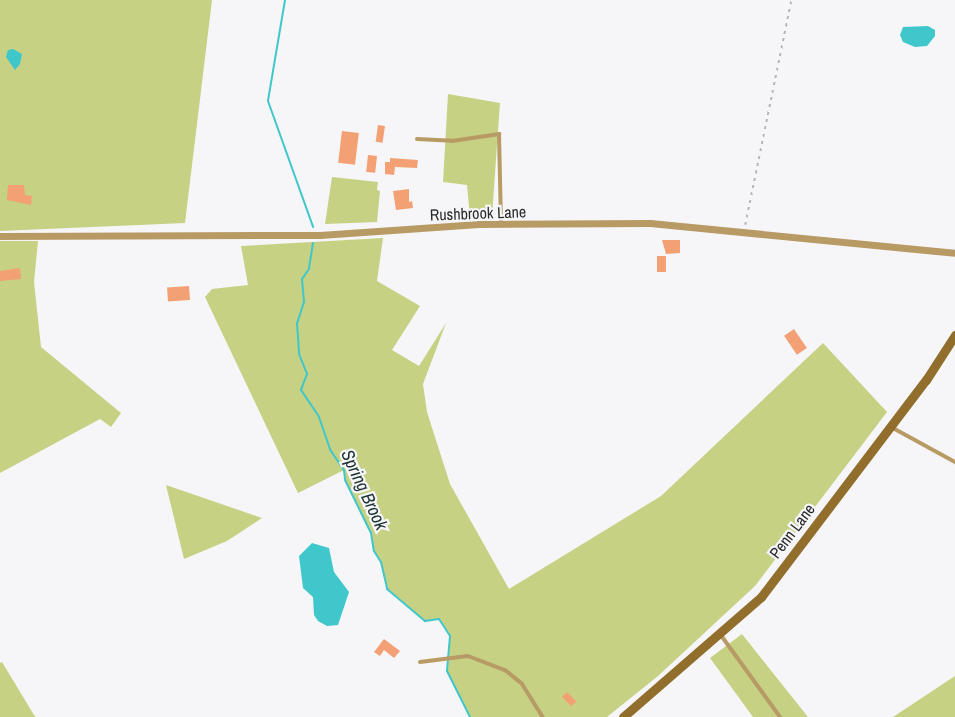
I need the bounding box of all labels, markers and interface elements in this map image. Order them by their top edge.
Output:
street label: Rushbrook Lane [430,202,526,224]
water label: Spring Brook [336,446,392,534]
street label: Penn Lane [765,500,819,562]

